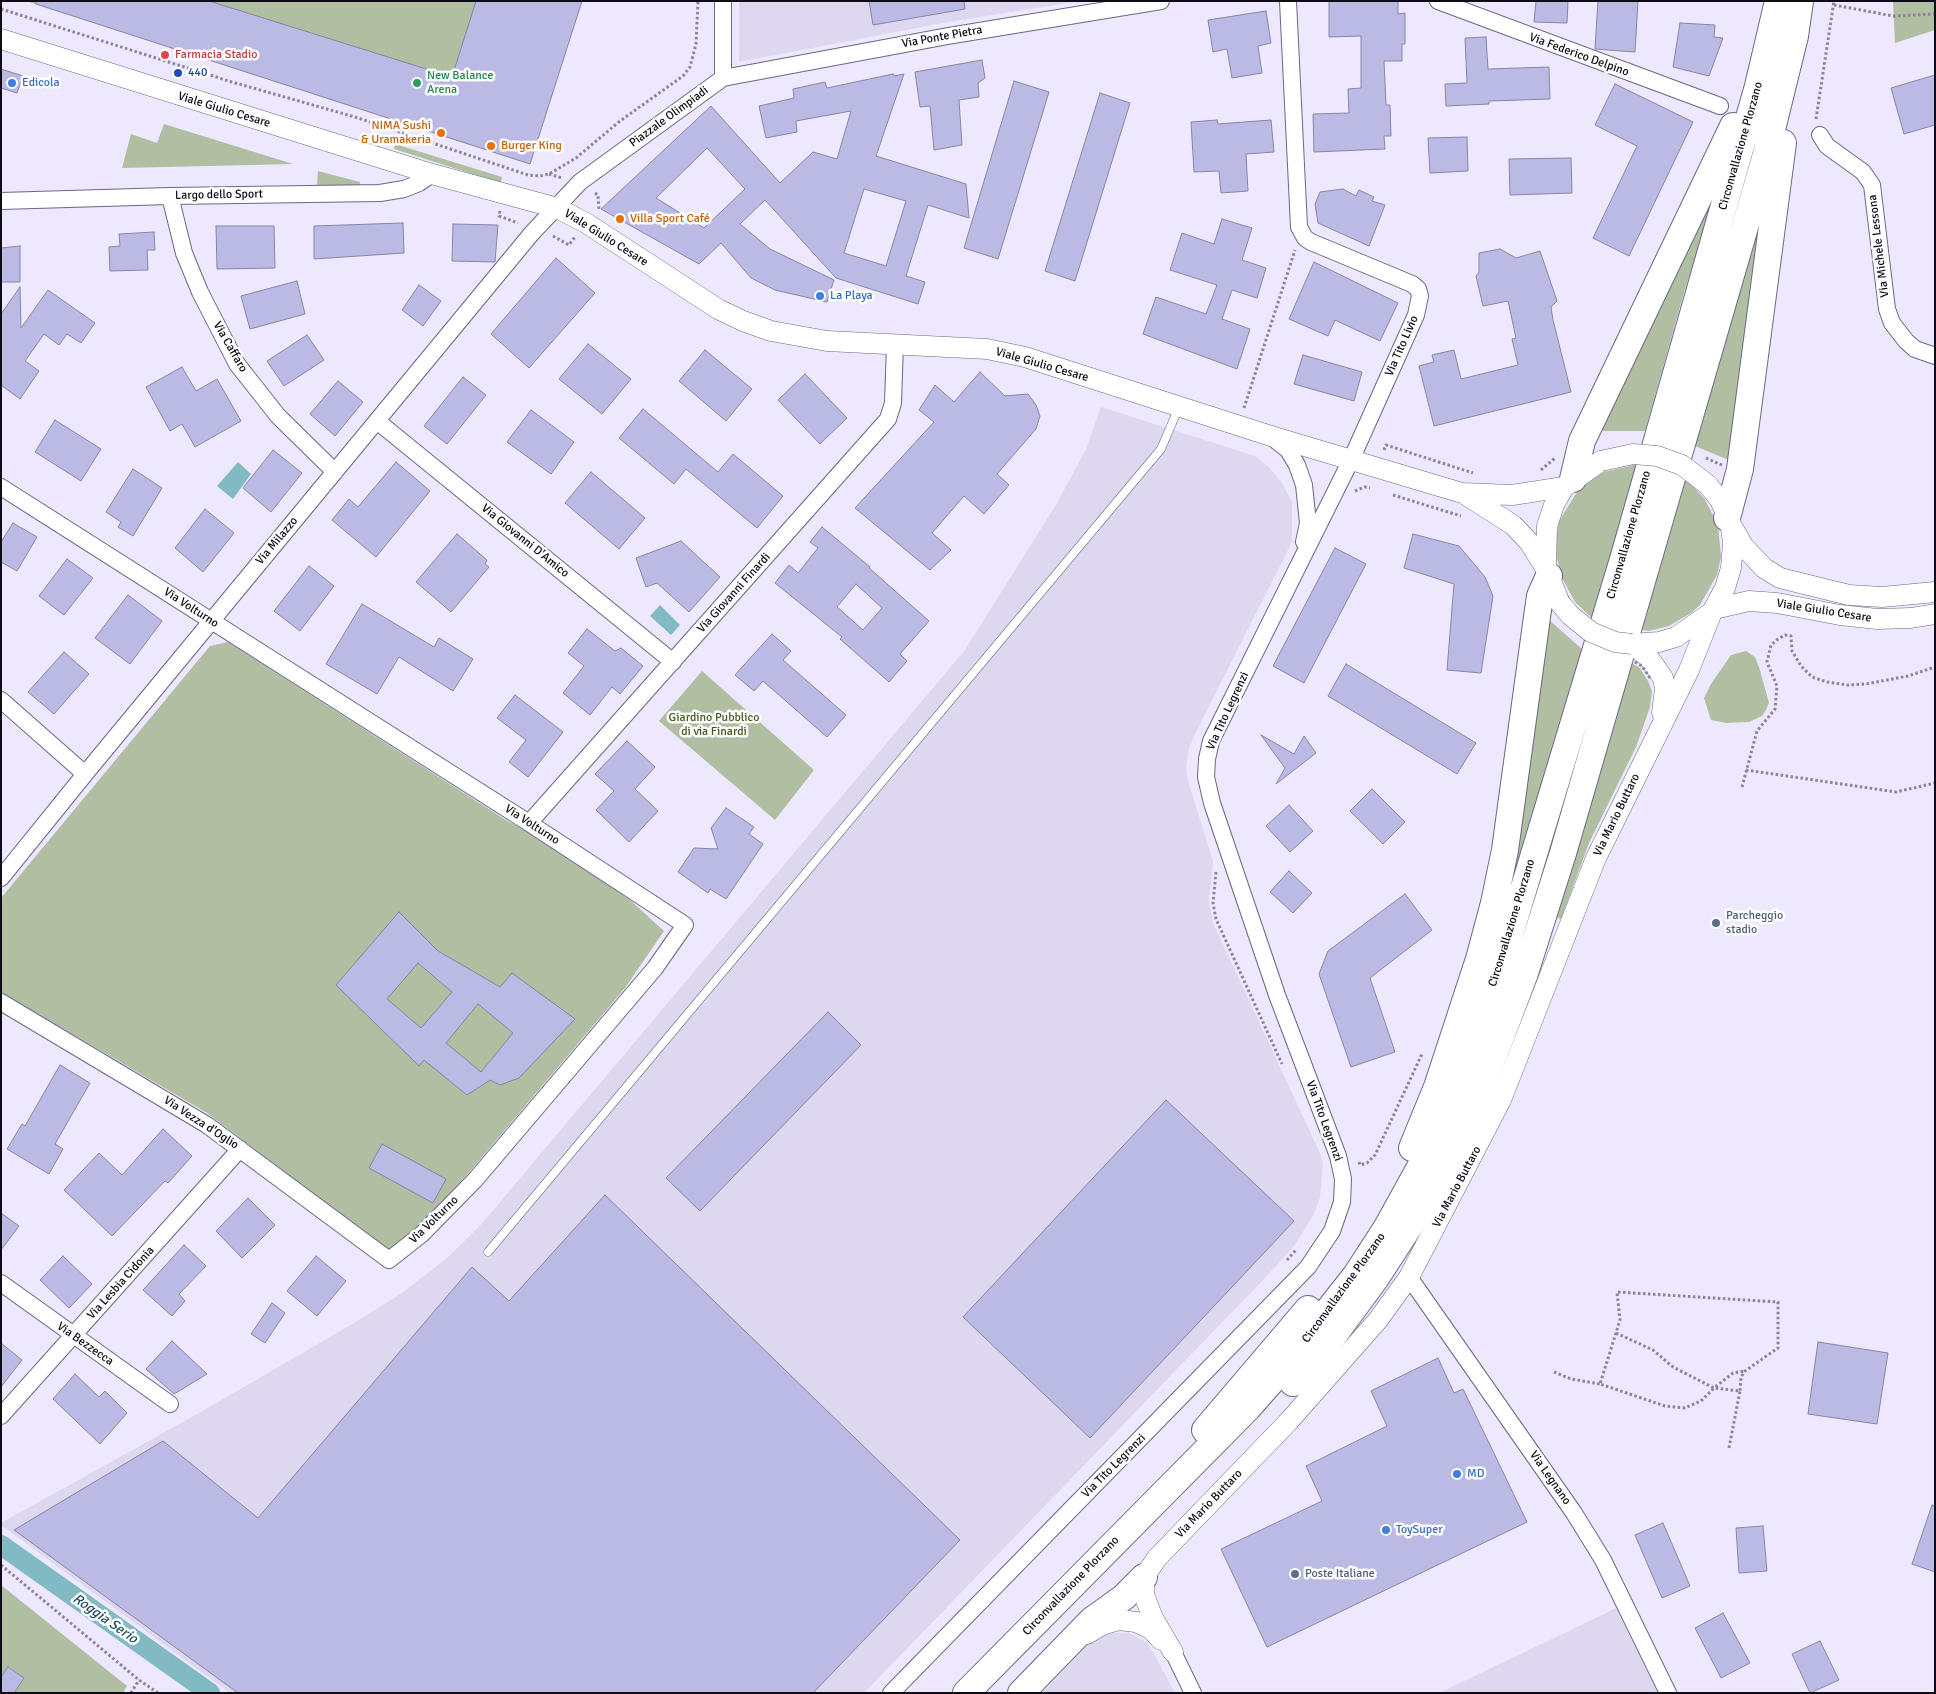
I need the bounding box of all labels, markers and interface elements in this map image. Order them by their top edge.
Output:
street label: Via Ponte Pietra [901,23,983,51]
street label: Via Federico Delpino [1527,30,1631,80]
place label: Farmacia Stadio [175,48,257,62]
marker: Farmacia Stadio [159,49,171,61]
place label: 440 [188,66,207,80]
marker: 440 [172,67,184,79]
place label: New Balance Arena [427,69,493,97]
place label: Edicola [22,76,60,90]
marker: Edicola [6,77,18,89]
marker: New Balance Arena [411,77,423,89]
street label: Circonvallazione Plorzano [1716,80,1766,212]
street label: Piazzale Olimpiadi [627,83,711,151]
street label: Viale Giulio Cesare [176,89,272,131]
place label: NIMA Sushi & Uramakeria [361,119,431,147]
marker: NIMA Sushi & Uramakeria [435,127,447,139]
place label: Burger King [501,139,562,153]
marker: Burger King [485,140,497,152]
street label: Largo dello Sport [175,187,263,203]
street label: Via Michele Lessona [1866,194,1892,298]
street label: Viale Giulio Cesare [561,206,651,270]
place label: Villa Sport Café [630,212,710,226]
marker: Villa Sport Café [614,213,626,225]
place label: La Playa [830,289,873,303]
marker: La Playa [814,290,826,302]
street label: Via Tito Livio [1382,313,1422,379]
street label: Via Caffaro [210,319,250,375]
street label: Viale Giulio Cesare [994,345,1090,385]
street label: Circonvallazione Plorzano [1604,469,1654,601]
street label: Via Giovanni D'Amico [478,501,572,581]
street label: Via Milazzo [253,514,301,568]
street label: Via Giovanni Finardi [694,550,774,636]
street label: Via Volturno [161,585,221,631]
street label: Viale Giulio Cesare [1775,596,1873,626]
street label: Via Tito Legrenzi [1204,670,1252,752]
park label: Giardino Pubblico di via Finardi [669,711,759,739]
street label: Via Mario Buttaro [1591,771,1643,859]
street label: Via Volturno [502,802,562,848]
street label: Circonvallazione Plorzano [1486,857,1538,989]
place label: Parcheggio stadio [1726,909,1783,937]
marker: Parcheggio stadio [1710,917,1722,929]
street label: Via Tito Legrenzi [1303,1079,1345,1163]
street label: Via Vezza d'Oglio [161,1093,241,1153]
street label: Via Mario Buttaro [1429,1144,1485,1230]
street label: Via Volturno [406,1193,462,1247]
street label: Circonvallazione Plorzano [1299,1230,1389,1346]
street label: Via Lesbia Cidonia [84,1243,158,1323]
street label: Via Bezzecca [54,1319,116,1369]
street label: Via Tito Legrenzi [1079,1431,1149,1501]
street label: Via Legnano [1526,1448,1574,1508]
street label: Via Mario Buttaro [1173,1467,1245,1541]
place label: MD [1467,1467,1484,1481]
marker: MD [1451,1468,1463,1480]
place label: ToySuper [1396,1523,1443,1537]
marker: ToySuper [1380,1524,1392,1536]
street label: Circonvallazione Plorzano [1020,1533,1122,1639]
place label: Poste Italiane [1305,1567,1375,1581]
marker: Poste Italiane [1289,1568,1301,1580]
water label: Roggia Serio [69,1590,141,1648]

